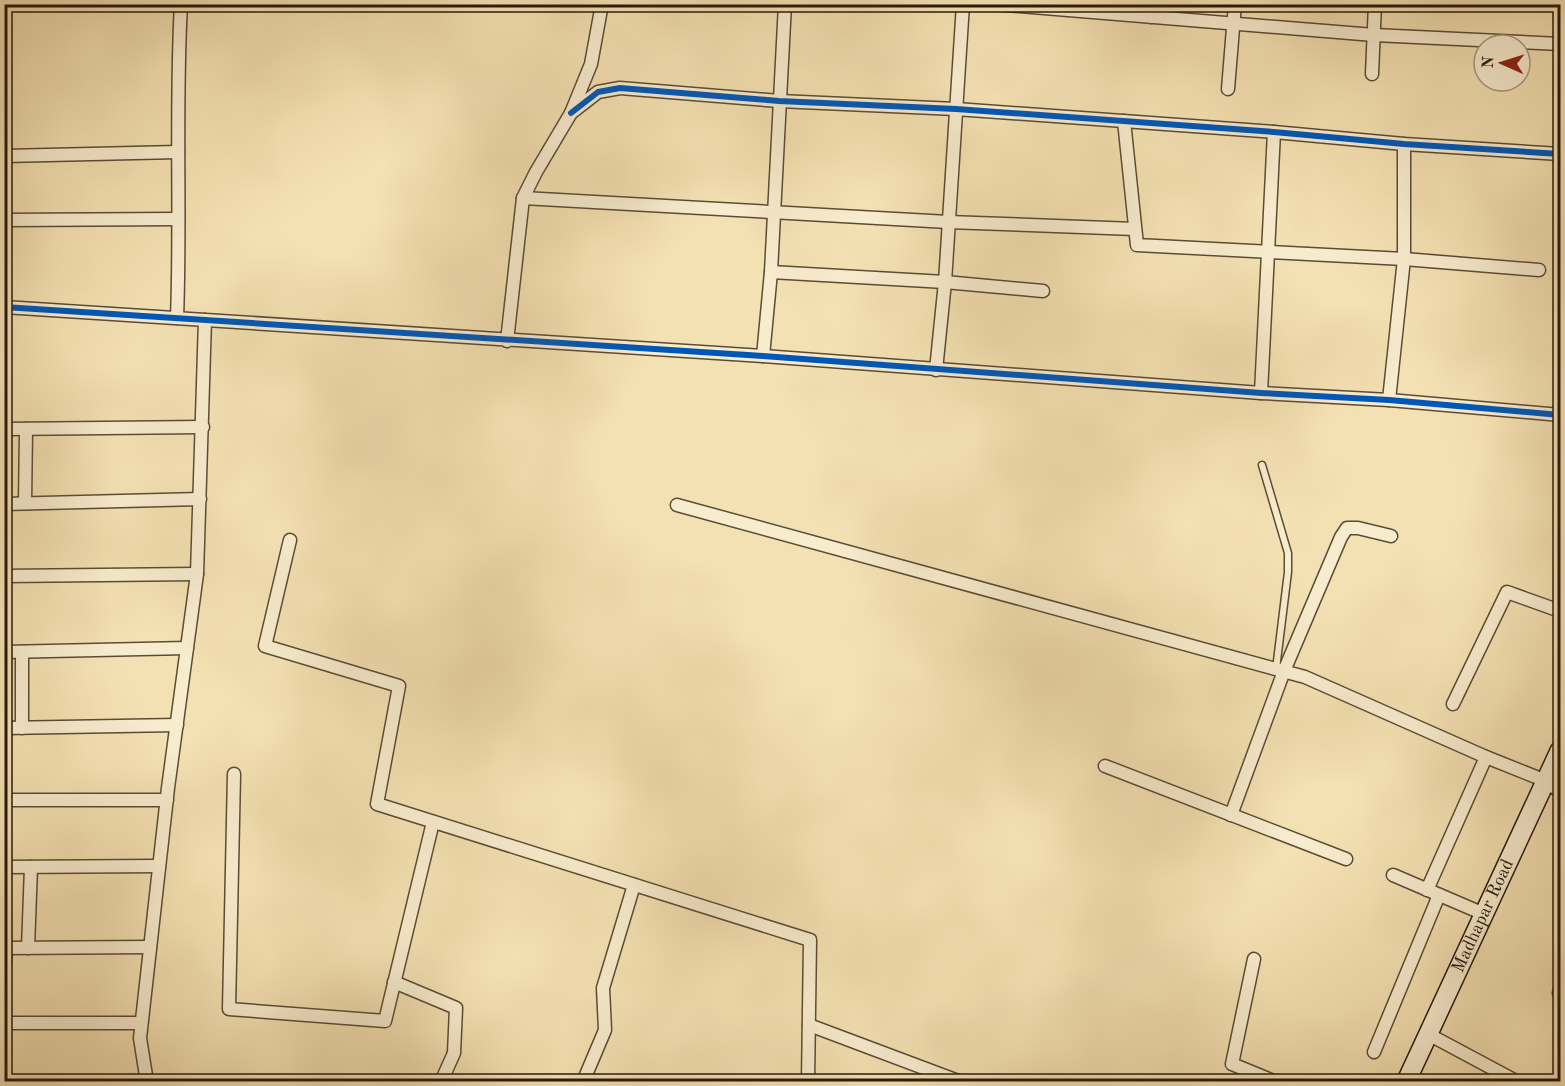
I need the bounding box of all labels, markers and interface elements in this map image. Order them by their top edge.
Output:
north arrow [1472,33,1532,93]
text: N [1481,55,1497,69]
street label: Madhapar Road [1449,856,1517,976]

